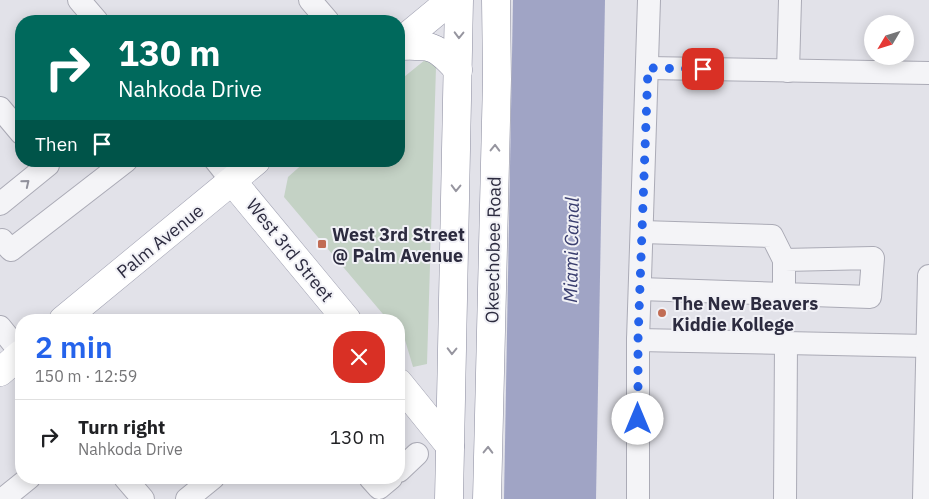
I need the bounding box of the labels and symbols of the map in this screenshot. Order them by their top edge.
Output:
north arrow [864,15,914,65]
one-way arrow [454,32,464,39]
pin [682,48,724,90]
one-way arrow [490,144,501,152]
street label: Okeechobee Road [480,176,506,324]
one-way arrow [20,180,29,188]
one-way arrow [451,185,461,193]
street label: West 3rd Street [241,194,339,306]
water label: Miami Canal [558,197,584,303]
street label: Palm Avenue [112,199,208,283]
place label: West 3rd Street @ Palm Avenue [332,223,465,267]
marker: West 3rd Street @ Palm Avenue [316,238,328,250]
place label: The New Beavers Kiddie Kollege [672,292,818,336]
marker: The New Beavers Kiddie Kollege [656,307,668,319]
one-way arrow [447,348,457,355]
position arrow [611,392,663,444]
one-way arrow [483,446,493,454]

